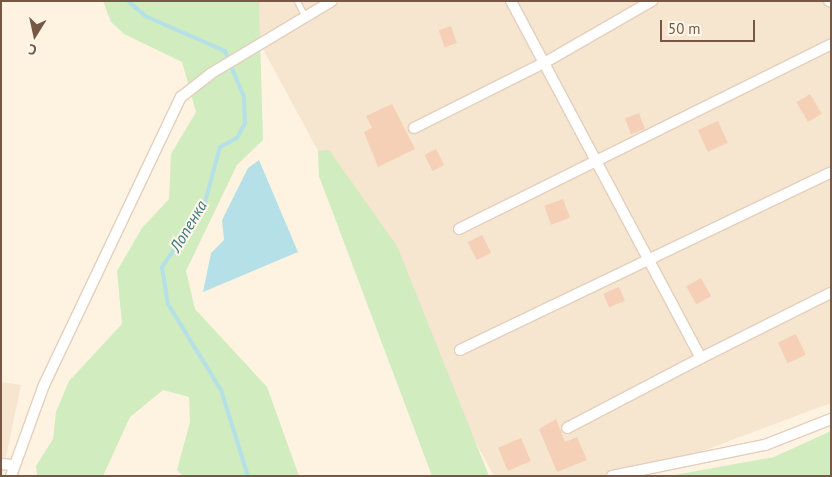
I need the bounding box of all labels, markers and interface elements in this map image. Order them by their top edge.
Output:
north arrow [10,10,60,60]
scale bar [662,10,757,42]
text: 50 m [668,19,701,38]
text: С [27,40,38,59]
water label: Лопенка [165,197,211,255]

